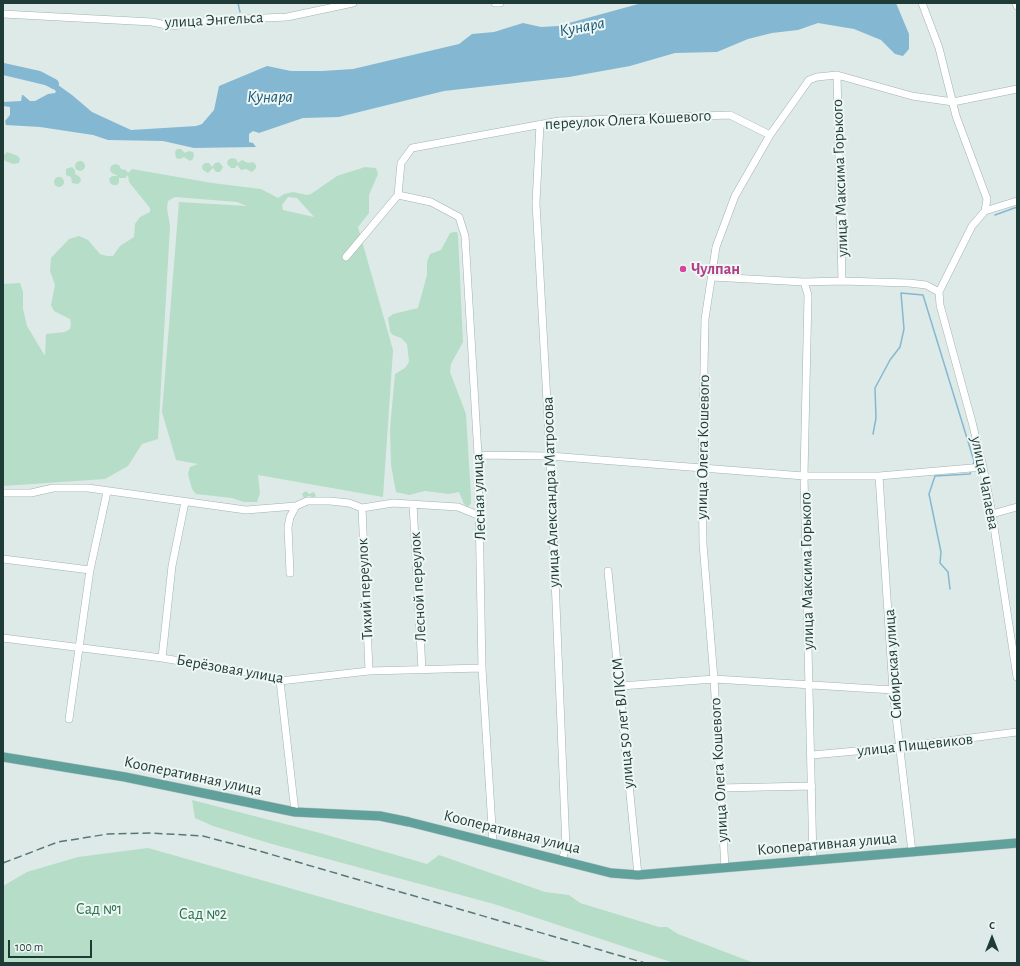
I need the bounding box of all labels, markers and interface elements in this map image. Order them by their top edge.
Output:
street label: улица Энгельса [164,8,264,32]
water label: Кунара [558,13,606,41]
water label: Кунара [247,87,293,107]
street label: улица Максима Горького [828,99,852,257]
street label: переулок Олега Кошевого [544,106,712,134]
place label: Чулпан [691,259,740,279]
marker: Чулпан [678,264,688,274]
street label: улица Олега Кошевого [692,374,714,520]
street label: улица Александра Матросова [538,396,564,588]
street label: улица Чапаева [967,435,1003,531]
street label: Лесная улица [468,453,490,541]
street label: улица Максима Горького [796,492,818,650]
street label: Лесной переулок [406,531,430,643]
street label: Тихий переулок [353,538,377,640]
street label: Сибирская улица [880,608,906,720]
street label: Берёзовая улица [175,650,285,688]
street label: улица 50 лет ВЛКСМ [608,657,638,789]
street label: улица Олега Кошевого [706,697,732,843]
street label: улица Пищевиков [856,729,974,761]
street label: Кооперативная улица [122,752,264,800]
street label: Кооперативная улица [442,806,582,858]
street label: Кооперативная улица [756,828,898,860]
park label: Сад №1 [76,899,122,919]
park label: Сад №2 [179,904,227,924]
north arrow [972,918,1012,958]
text: С [989,920,995,931]
scale bar [10,932,94,958]
text: 100 m [15,941,43,953]

